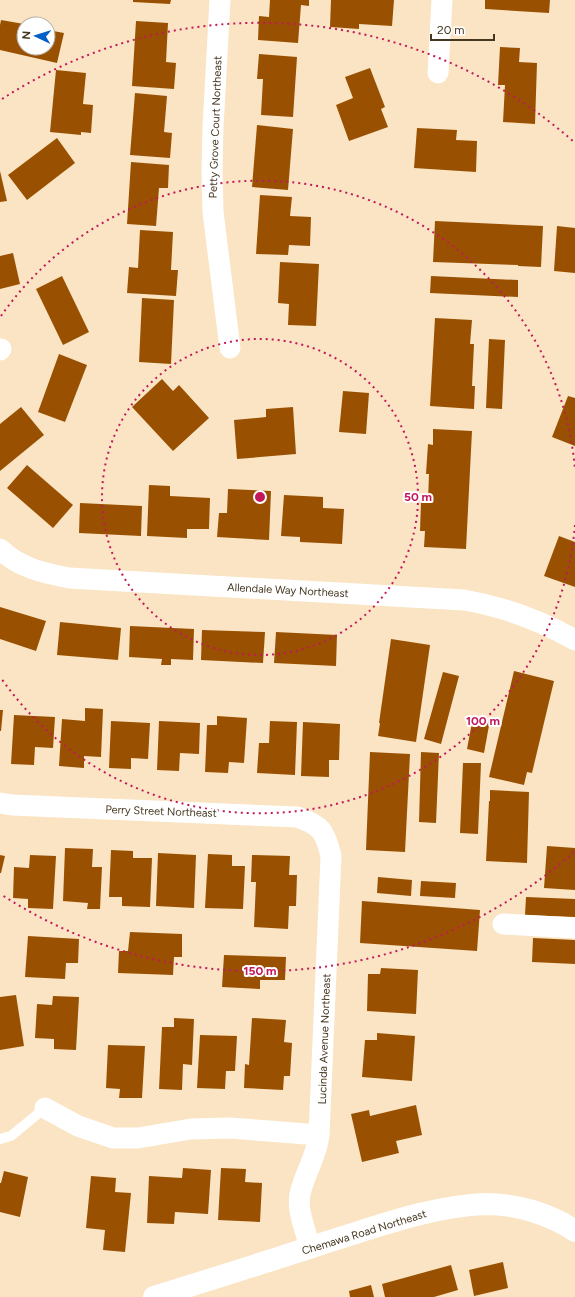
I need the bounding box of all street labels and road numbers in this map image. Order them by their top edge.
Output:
street label: Petty Grove Court Northeast [207,56,224,198]
street label: Allendale Way Northeast [227,581,349,600]
street label: Perry Street Northeast [105,803,217,820]
street label: Lucinda Avenue Northeast [316,973,333,1105]
street label: Chemawa Road Northeast [300,1207,428,1258]

